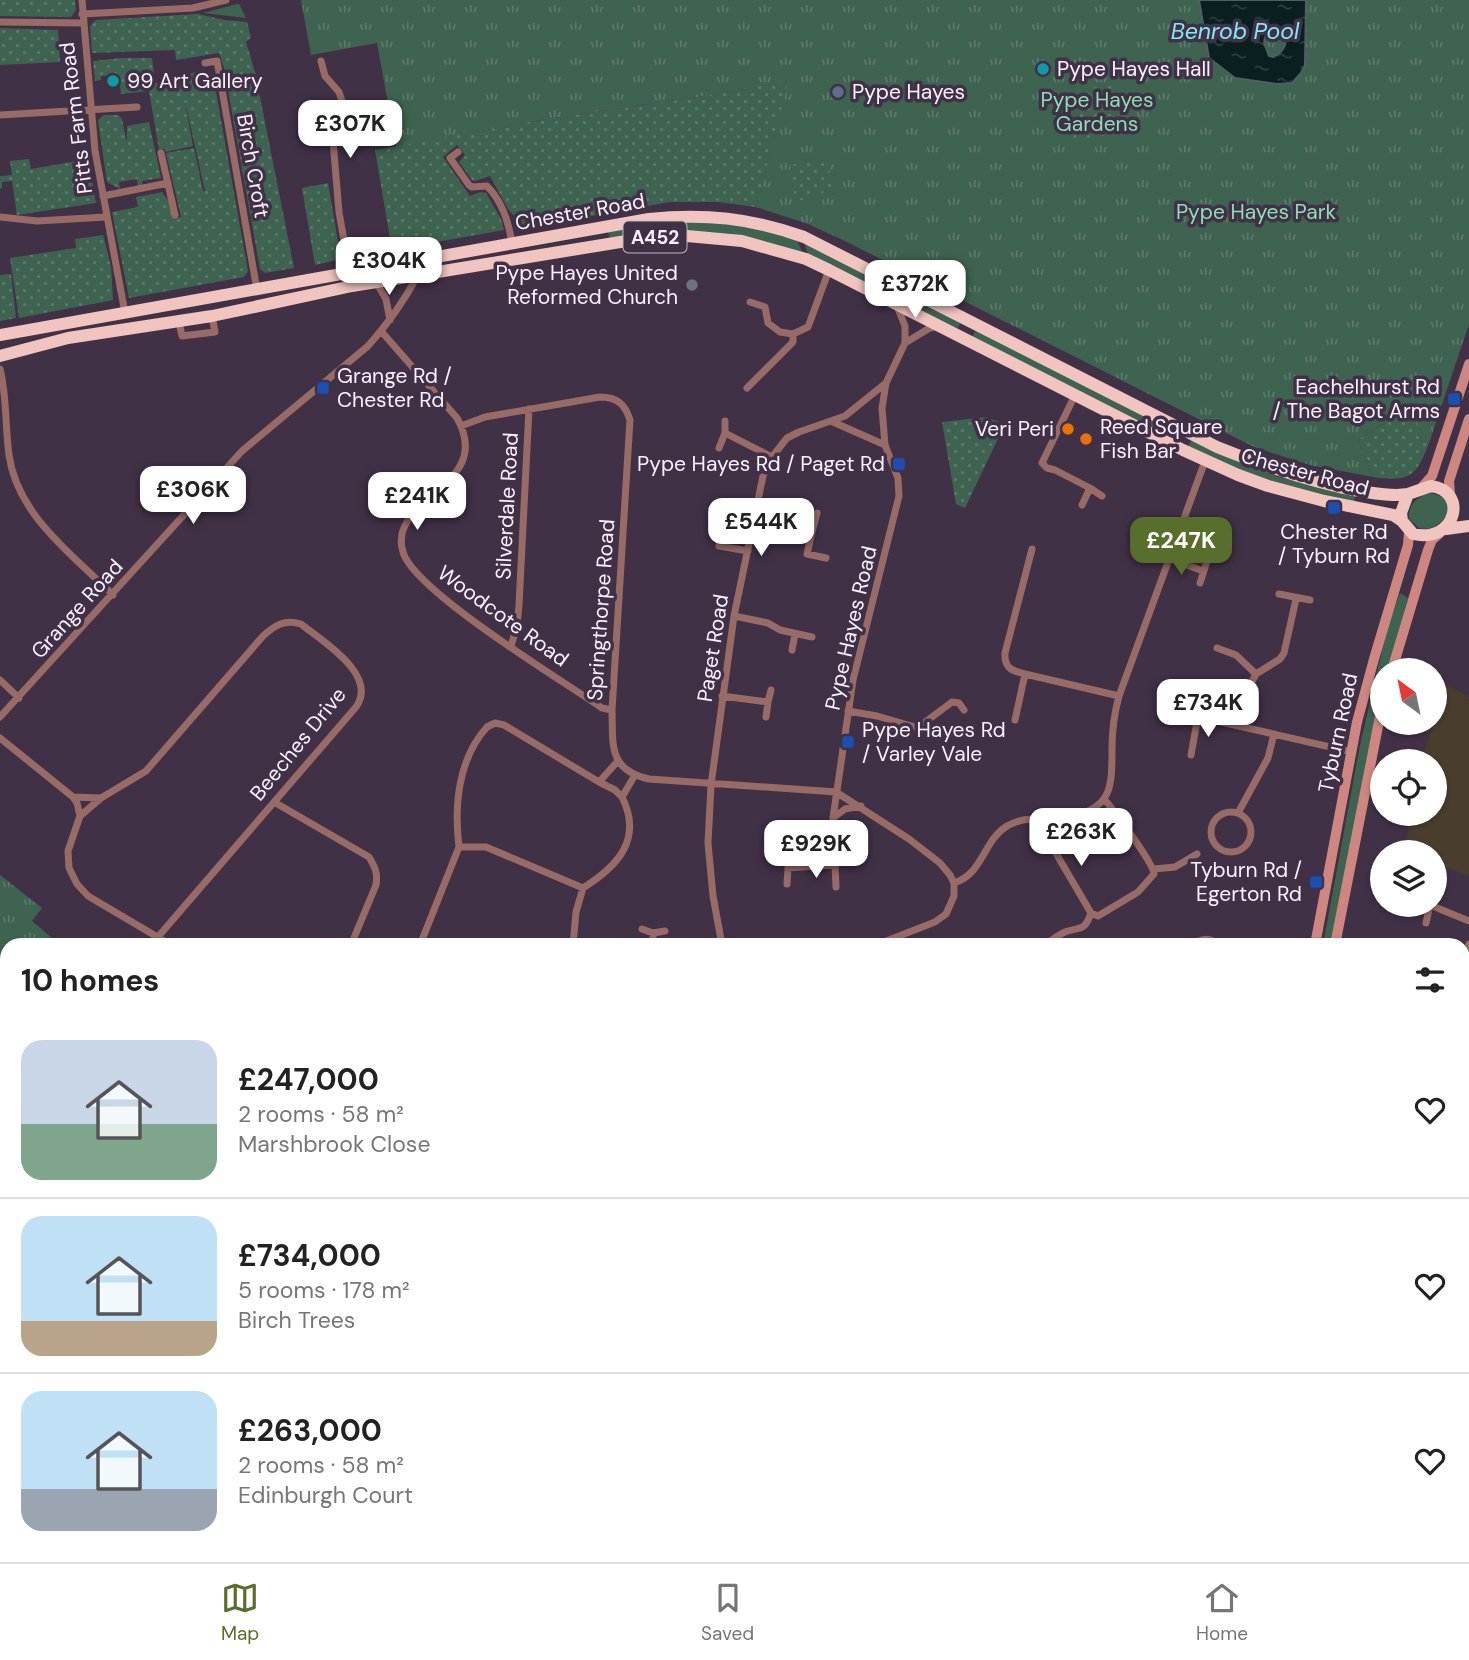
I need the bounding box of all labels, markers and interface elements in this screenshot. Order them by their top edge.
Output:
water label: Benrob Pool [1171,16,1300,46]
street label: Pitts Farm Road [53,41,99,195]
place label: Pype Hayes Hall [1057,55,1211,83]
marker: Pype Hayes Hall [1035,61,1051,77]
place label: 99 Art Gallery [127,67,263,95]
marker: 99 Art Gallery [105,73,121,89]
place label: Pype Hayes [852,78,965,106]
marker: Pype Hayes [830,84,846,100]
park label: Pype Hayes Gardens [1040,86,1154,138]
pin: £307K [301,100,399,160]
text: £307K [314,108,386,138]
street label: Birch Croft [230,112,276,220]
street label: Chester Road [513,187,647,237]
park label: Pype Hayes Park [1176,198,1336,226]
road number: A452 [624,221,686,252]
pin: £304K [340,238,438,297]
text: £304K [352,245,426,275]
place label: Pype Hayes United Reformed Church [495,259,678,311]
pin: £372K [866,260,964,320]
text: £372K [881,268,949,298]
marker: Pype Hayes United Reformed Church [684,277,700,293]
place label: Grange Rd / Chester Rd [337,362,452,414]
place label: Eachelhurst Rd / The Bagot Arms [1273,373,1440,425]
marker: Grange Rd / Chester Rd [315,380,331,396]
marker: Eachelhurst Rd / The Bagot Arms [1446,391,1462,407]
place label: Reed Square Fish Bar [1100,413,1223,465]
place label: Veri Peri [975,415,1054,443]
marker: Veri Peri [1060,421,1076,437]
marker: Reed Square Fish Bar [1078,431,1094,447]
street label: Silverdale Road [489,432,525,580]
street label: Chester Road [1238,441,1372,503]
place label: Pype Hayes Rd / Paget Rd [637,450,885,478]
marker: Pype Hayes Rd / Paget Rd [891,456,907,472]
pin: £306K [144,466,242,526]
pin: £241K [368,472,466,532]
text: £306K [156,474,230,504]
text: £241K [384,480,450,510]
pin: £544K [712,498,810,558]
marker: Chester Rd / Tyburn Rd [1326,500,1342,516]
text: £544K [724,506,798,536]
street label: Springthorpe Road [581,518,621,702]
pin: £247K [1132,518,1230,577]
place label: Chester Rd / Tyburn Rd [1278,518,1390,570]
text: £247K [1146,525,1216,555]
street label: Pype Hayes Road [819,543,883,713]
street label: Grange Road [25,553,129,665]
street label: Woodcote Road [432,559,574,673]
street label: Paget Road [691,592,735,704]
north arrow [1370,658,1447,735]
map controls [1370,658,1447,917]
street label: Tyburn Road [1312,670,1364,796]
pin: £734K [1159,680,1257,739]
street label: Beeches Drive [244,681,352,807]
text: £734K [1173,687,1243,717]
place label: Pype Hayes Rd / Varley Vale [862,716,1006,768]
marker: Pype Hayes Rd / Varley Vale [840,734,856,750]
button: locate [1370,749,1447,826]
pin: £263K [1032,808,1130,868]
text: £263K [1045,816,1117,846]
pin: £929K [767,820,865,880]
text: £929K [780,828,852,858]
button: layers [1370,840,1447,917]
place label: Tyburn Rd / Egerton Rd [1190,856,1302,908]
marker: Tyburn Rd / Egerton Rd [1308,874,1324,890]
text: 10 homes [21,961,159,1000]
icon: filters [1411,961,1449,999]
text: £247,000 [238,1060,379,1099]
icon: home [77,1068,161,1152]
icon: heart [1411,1091,1449,1129]
text: 2 rooms · 58 m² [238,1099,404,1129]
text: Marshbrook Close [238,1129,430,1159]
text: £734,000 [238,1236,381,1275]
icon: home [77,1244,161,1328]
icon: heart [1411,1267,1449,1305]
text: 5 rooms · 178 m² [238,1275,410,1305]
text: Birch Trees [238,1305,355,1335]
text: £263,000 [238,1411,382,1450]
icon: home [77,1419,161,1503]
icon: heart [1411,1442,1449,1480]
text: 2 rooms · 58 m² [238,1450,404,1480]
text: Edinburgh Court [238,1480,413,1510]
tab: Map [221,1579,259,1646]
tab: Saved [701,1579,754,1646]
tab: Home [1196,1579,1248,1646]

